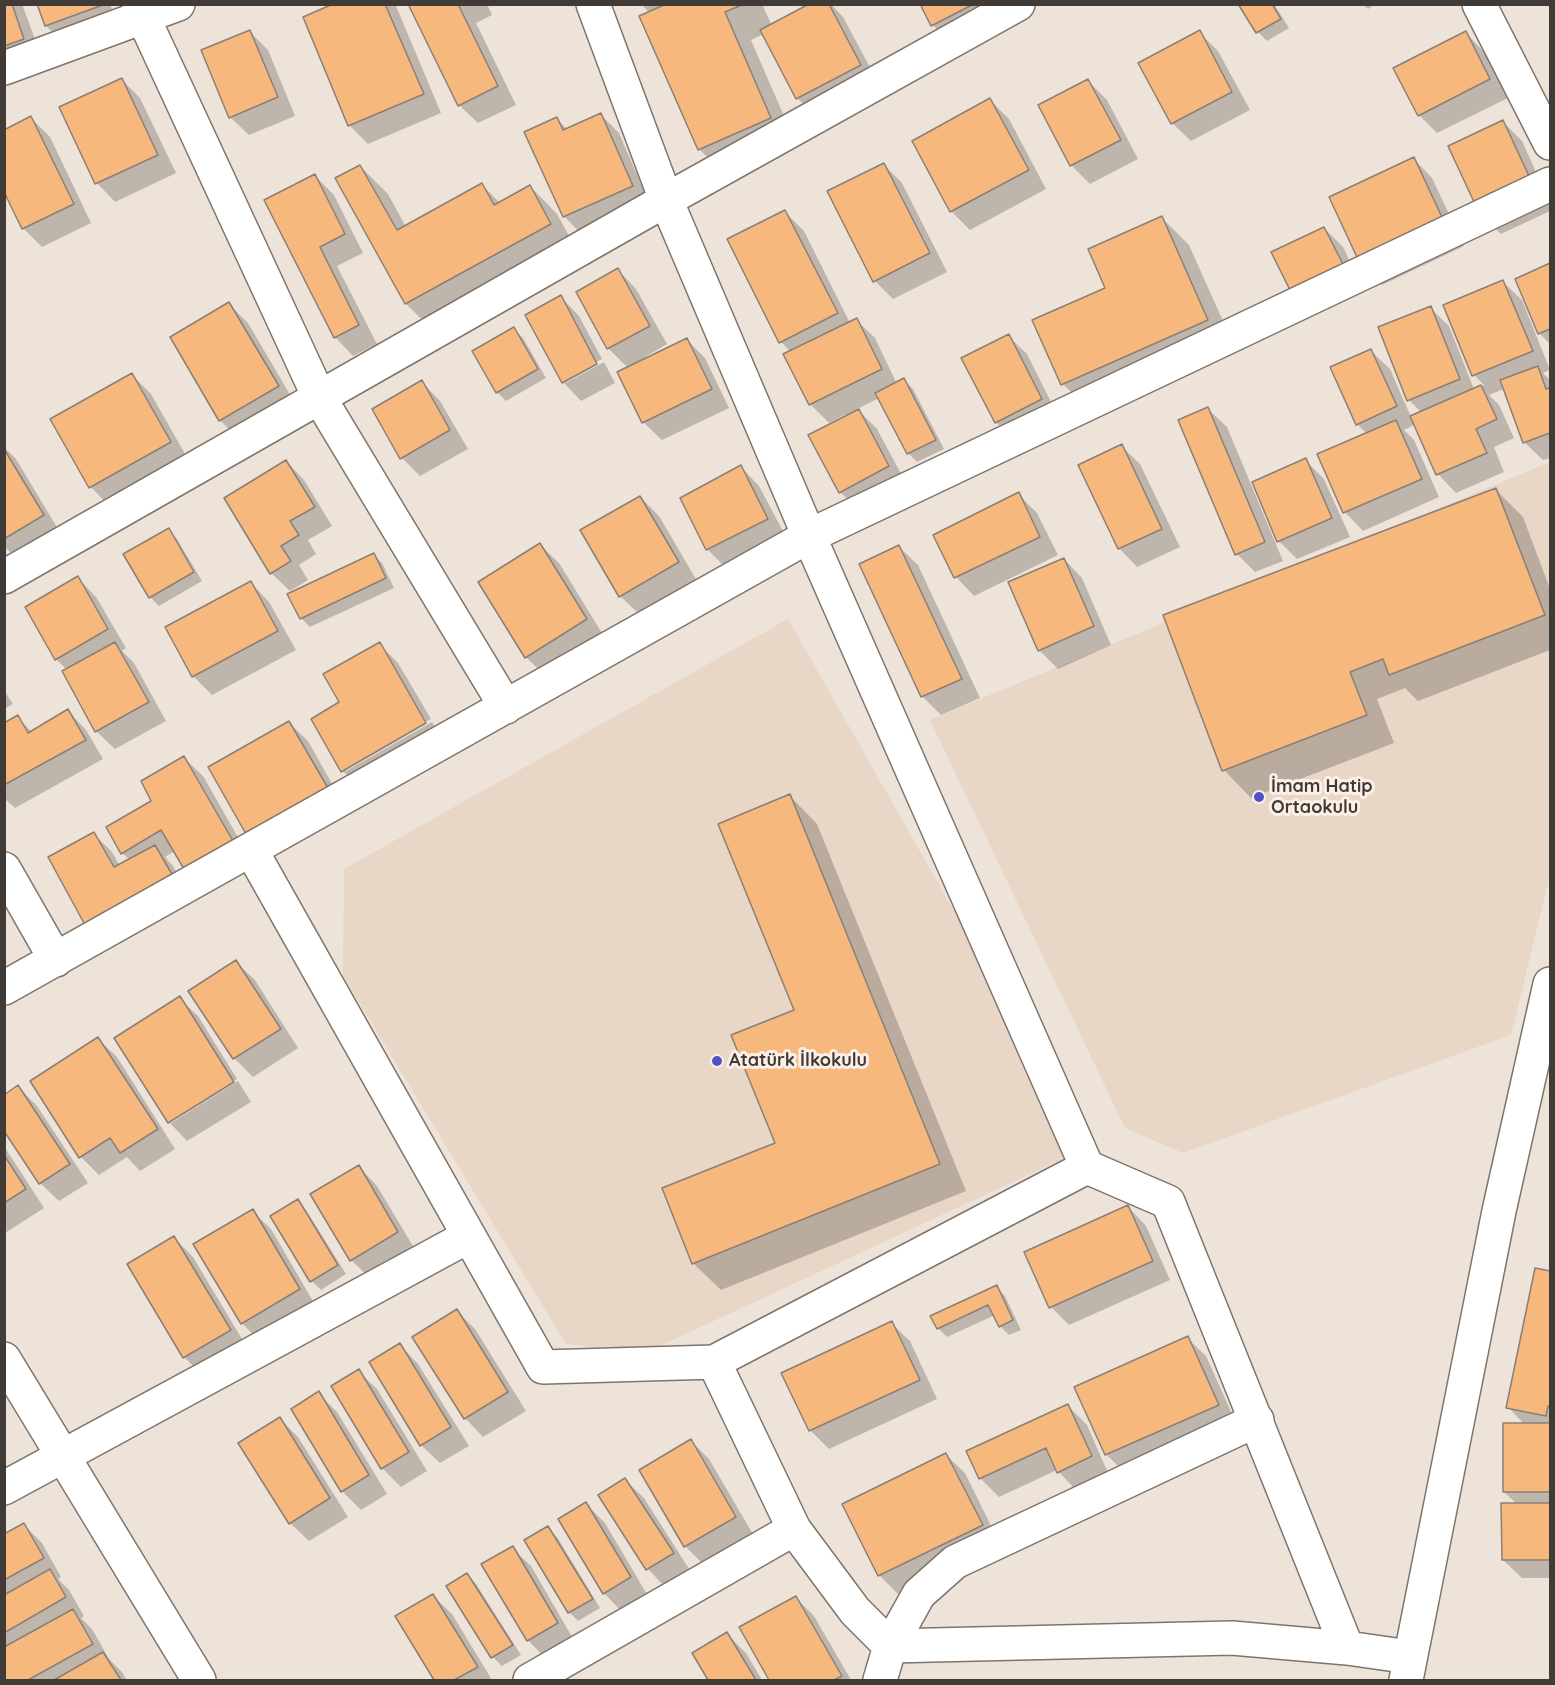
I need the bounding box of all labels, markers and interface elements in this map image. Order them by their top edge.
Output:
place label: İmam Hatip Ortaokulu [1271,776,1373,818]
marker: İmam Hatip Ortaokulu [1252,790,1266,804]
place label: Atatürk İlkokulu [729,1050,867,1072]
marker: Atatürk İlkokulu [710,1054,724,1068]

